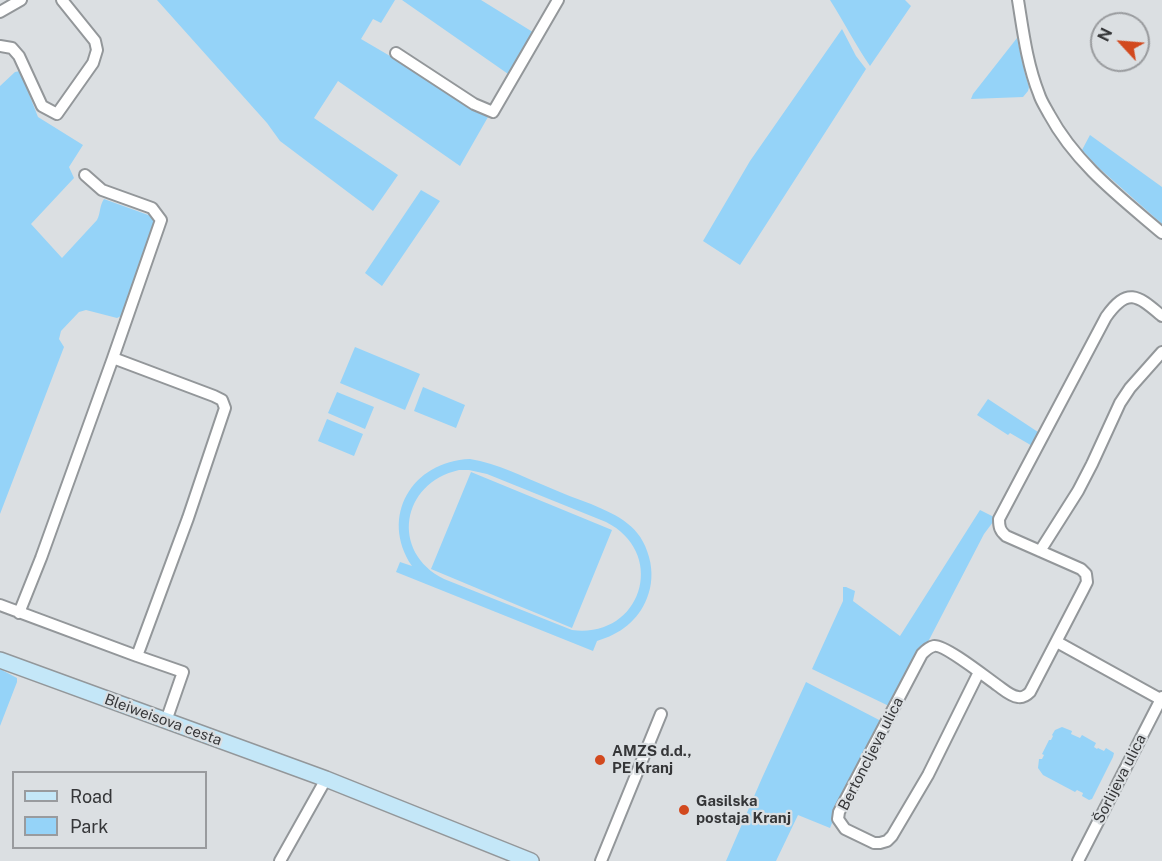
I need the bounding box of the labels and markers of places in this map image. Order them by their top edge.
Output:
place label: AMZS d.d., PE Kranj [612,742,692,777]
marker: AMZS d.d., PE Kranj [593,753,607,767]
place label: Gasilska postaja Kranj [696,792,791,827]
marker: Gasilska postaja Kranj [677,803,691,817]

